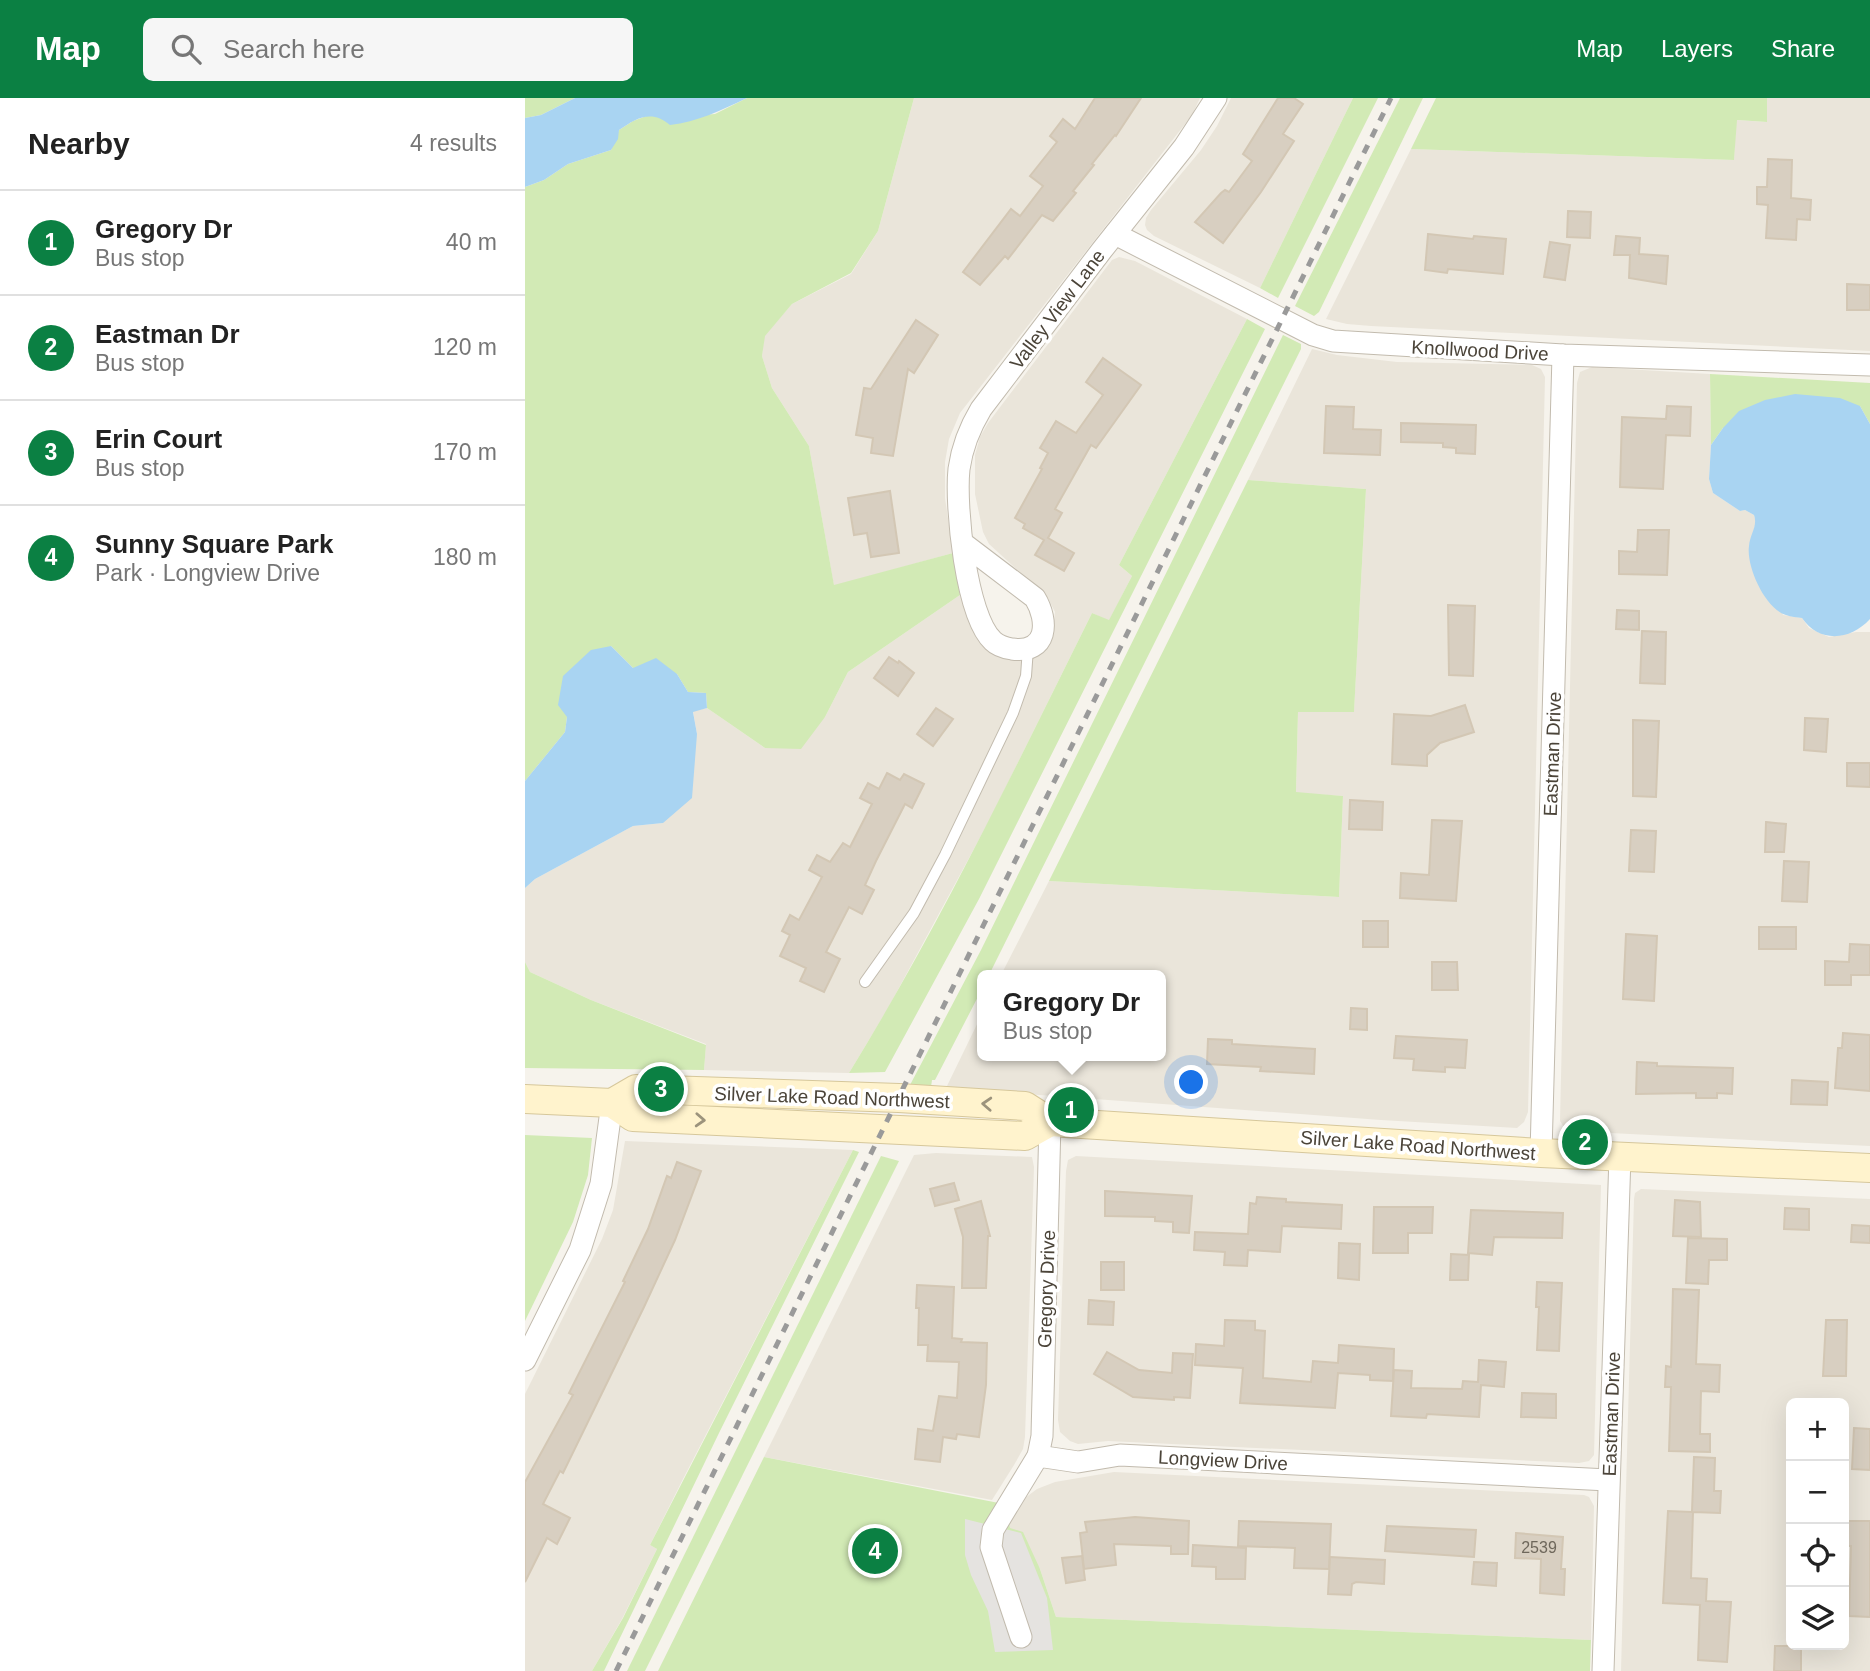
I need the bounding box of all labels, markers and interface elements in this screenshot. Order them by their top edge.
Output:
search box [143,18,633,81]
text: Map [35,30,101,67]
icon: search [167,30,205,68]
text: Search here [223,34,365,64]
text: Map [1576,35,1623,62]
text: Layers [1661,35,1733,62]
text: Share [1771,35,1835,62]
text: Nearby [28,127,130,160]
text: 4 results [410,130,497,156]
text: Gregory Dr [95,214,232,244]
text: 1 [45,229,57,255]
text: 40 m [446,229,497,255]
text: Bus stop [95,245,185,271]
street label: Valley View Lane [1006,245,1109,373]
text: Eastman Dr [95,319,240,349]
text: 2 [45,334,57,360]
text: 120 m [433,334,497,360]
street label: Knollwood Drive [1411,336,1549,365]
text: Bus stop [95,350,185,376]
text: Erin Court [95,424,222,454]
text: 3 [45,439,57,465]
text: 170 m [433,439,497,465]
text: Bus stop [95,455,185,481]
text: Sunny Square Park [95,529,333,559]
text: 4 [45,544,57,570]
text: 180 m [433,544,497,570]
text: Park · Longview Drive [95,560,320,586]
street label: Eastman Drive [1540,691,1565,817]
popup [977,970,1166,1061]
text: Gregory Dr [1003,987,1140,1017]
text: Bus stop [1003,1018,1092,1044]
pin: 3 [638,1063,684,1115]
your location [1174,1065,1208,1099]
street label: Silver Lake Road Northwest [714,1083,951,1112]
pin: 1 [1048,1084,1094,1136]
one-way arrow [981,1097,992,1112]
one-way arrow [695,1112,706,1127]
pin: 2 [1562,1116,1608,1168]
street label: Silver Lake Road Northwest [1300,1127,1537,1164]
street label: Gregory Drive [1034,1230,1059,1348]
street label: Eastman Drive [1599,1351,1624,1477]
map controls [1786,1398,1849,1650]
button: + [1786,1398,1849,1461]
street label: Longview Drive [1158,1447,1288,1474]
button: − [1786,1461,1849,1524]
button: locate [1786,1524,1849,1587]
pin: 4 [852,1525,898,1577]
house number: 2539 [1521,1539,1557,1556]
button: layers [1786,1587,1849,1650]

